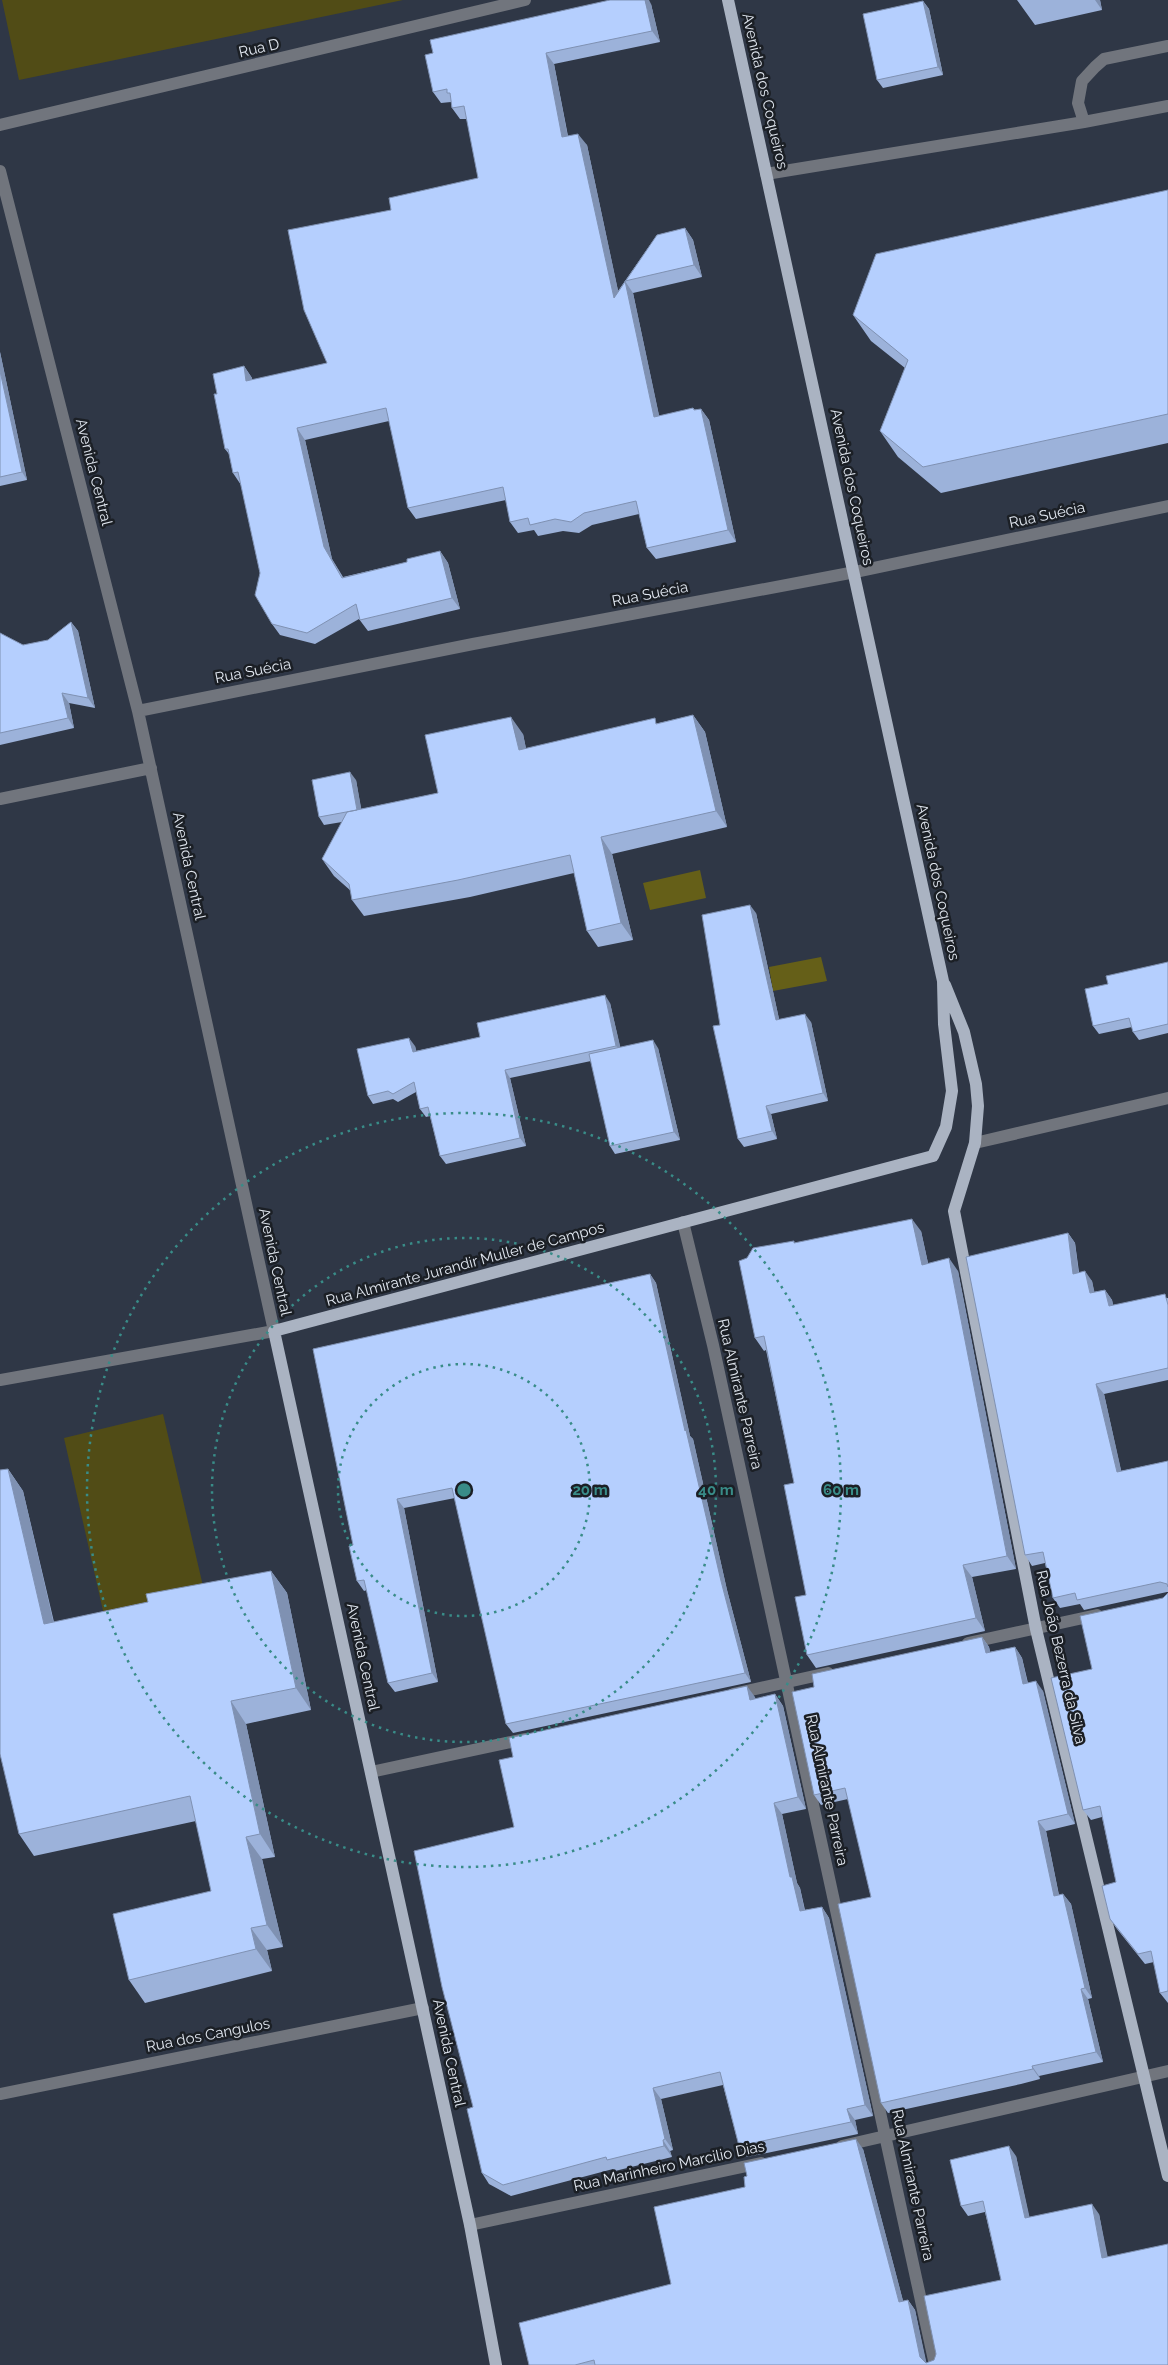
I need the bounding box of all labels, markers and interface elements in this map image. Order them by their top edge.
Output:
street label: Avenida dos Coqueiros [738,11,792,171]
street label: Rua D [237,35,281,61]
street label: Avenida dos Coqueiros [827,407,877,567]
street label: Avenida Central [72,417,116,528]
street label: Rua Suécia [1007,498,1087,532]
street label: Rua Suécia [610,578,690,610]
street label: Rua Suécia [213,655,293,687]
street label: Avenida dos Coqueiros [913,802,963,962]
street label: Avenida Central [169,810,209,922]
street label: Avenida Central [255,1206,295,1318]
street label: Rua Almirante Jurandir Muller de Campos [324,1218,606,1310]
street label: Rua Almirante Parreira [714,1317,766,1471]
centre of rings [455,1481,473,1499]
text: 20 m [572,1481,608,1499]
text: 40 m [698,1481,734,1499]
text: 60 m [823,1481,859,1499]
street label: Rua João Bezerra da Silva [1032,1568,1090,1746]
street label: Avenida Central [343,1601,383,1713]
street label: Rua Almirante Parreira [802,1713,852,1867]
street label: Avenida Central [429,1997,469,2109]
street label: Rua dos Cangulos [145,2014,271,2056]
street label: Rua Almirante Parreira [888,2108,938,2262]
street label: Rua Marinheiro Marcilio Dias [572,2137,766,2195]

